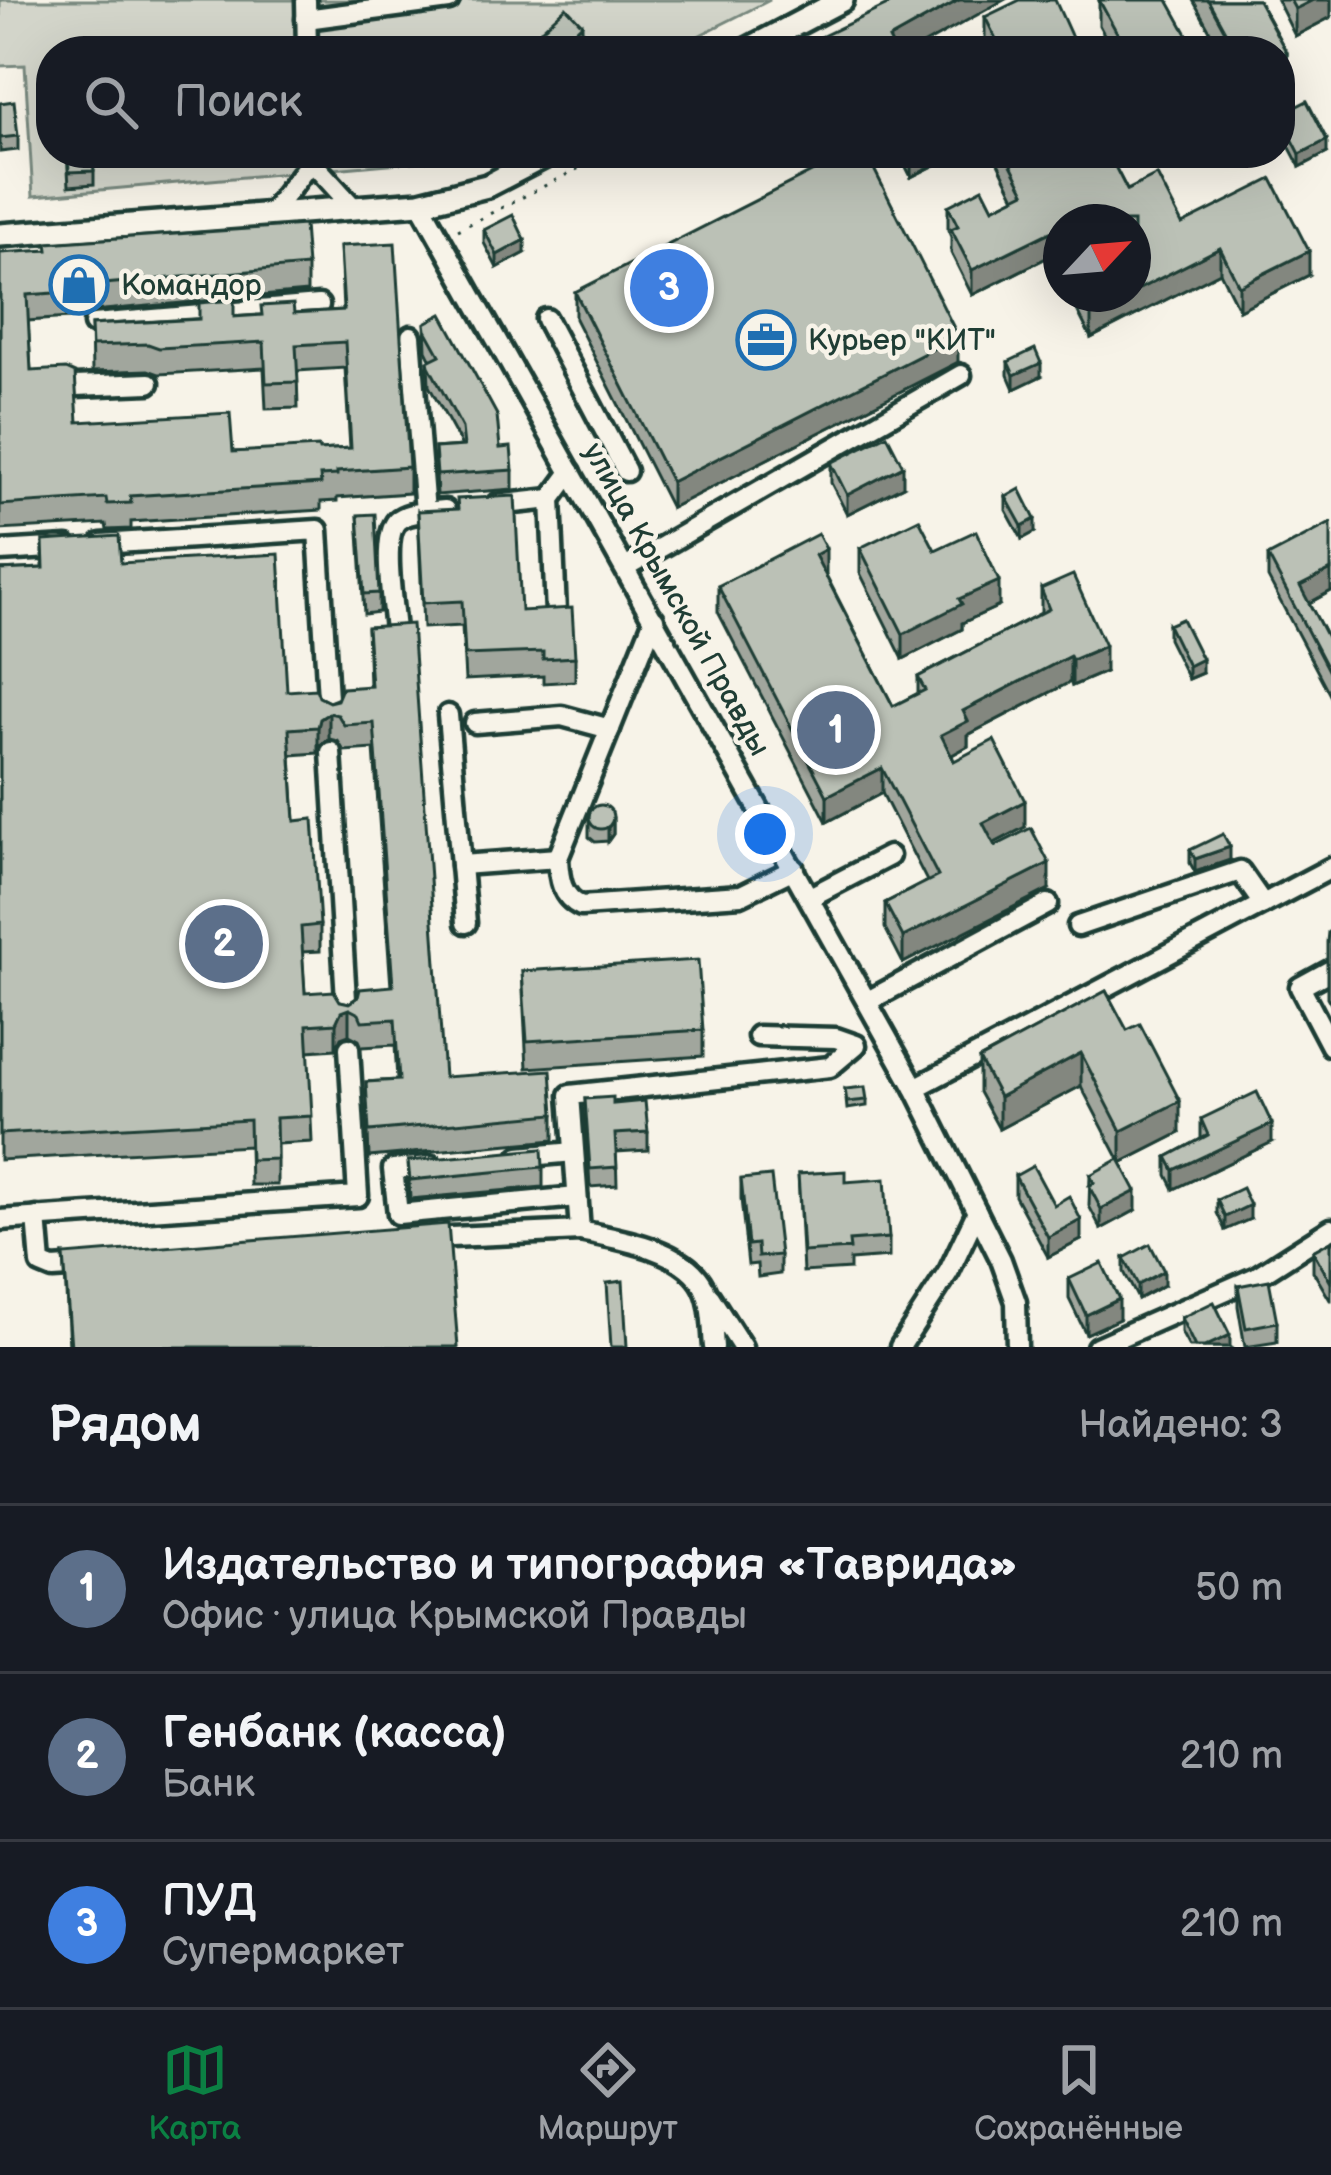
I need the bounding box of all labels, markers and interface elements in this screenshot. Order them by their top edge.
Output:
search box [36,36,1295,168]
icon: search [78,69,144,135]
text: Поиск [174,75,302,130]
north arrow [1043,204,1151,312]
pin: 3 [630,243,708,333]
shop icon: Командор [48,254,110,316]
place label: Командор [121,268,261,304]
office icon: Курьер "КИТ" [735,309,797,371]
place label: Курьер "КИТ" [808,323,996,359]
street label: улица Крымской Правды [575,437,777,762]
pin: 1 [797,685,875,775]
your location [735,804,795,864]
pin: 2 [185,899,263,989]
text: Рядом [48,1395,202,1456]
text: Найдено: 3 [1078,1402,1283,1449]
text: Издательство и типография «Таврида» [162,1538,1018,1593]
text: 1 [79,1565,95,1612]
text: 50 m [1195,1565,1283,1612]
text: Офис · улица Крымской Правды [162,1593,747,1640]
text: Генбанк (касса) [162,1706,506,1761]
text: 2 [75,1733,99,1780]
text: 210 m [1180,1733,1283,1780]
text: Банк [162,1761,255,1808]
text: ПУД [162,1874,256,1929]
text: 3 [76,1901,98,1948]
text: 210 m [1180,1901,1283,1948]
text: Супермаркет [162,1929,404,1976]
tab: Карта [148,2037,241,2149]
tab: Маршрут [538,2037,678,2149]
tab: Сохранённые [974,2037,1183,2149]

